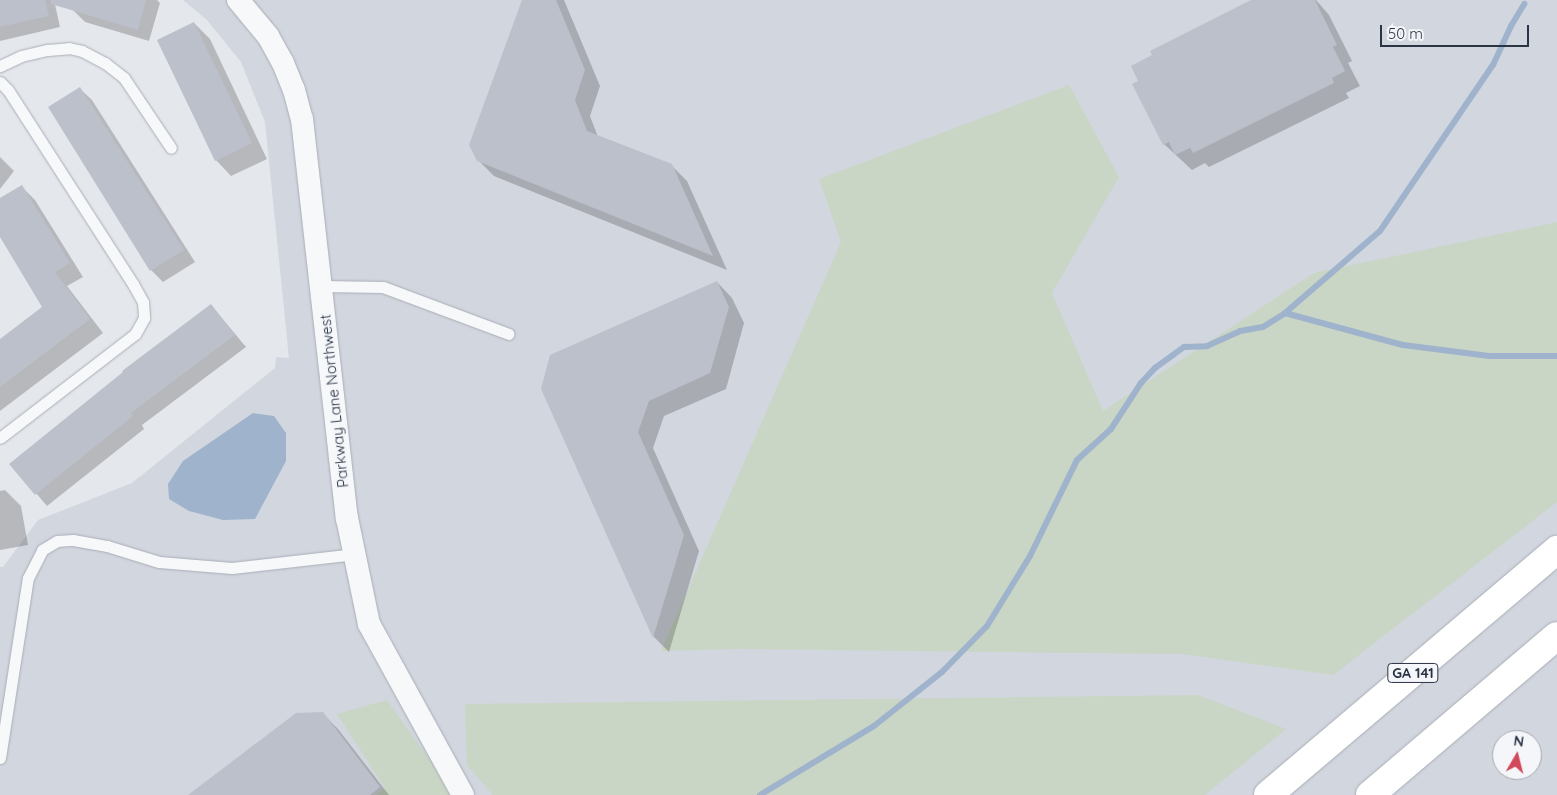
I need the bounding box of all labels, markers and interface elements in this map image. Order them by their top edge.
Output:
scale bar [1382,15,1531,47]
text: 50 m [1388,24,1423,43]
street label: Parkway Lane Northwest [316,313,352,489]
road number: GA 141 [1387,661,1439,684]
north arrow [1492,730,1542,780]
text: N [1513,732,1525,751]

